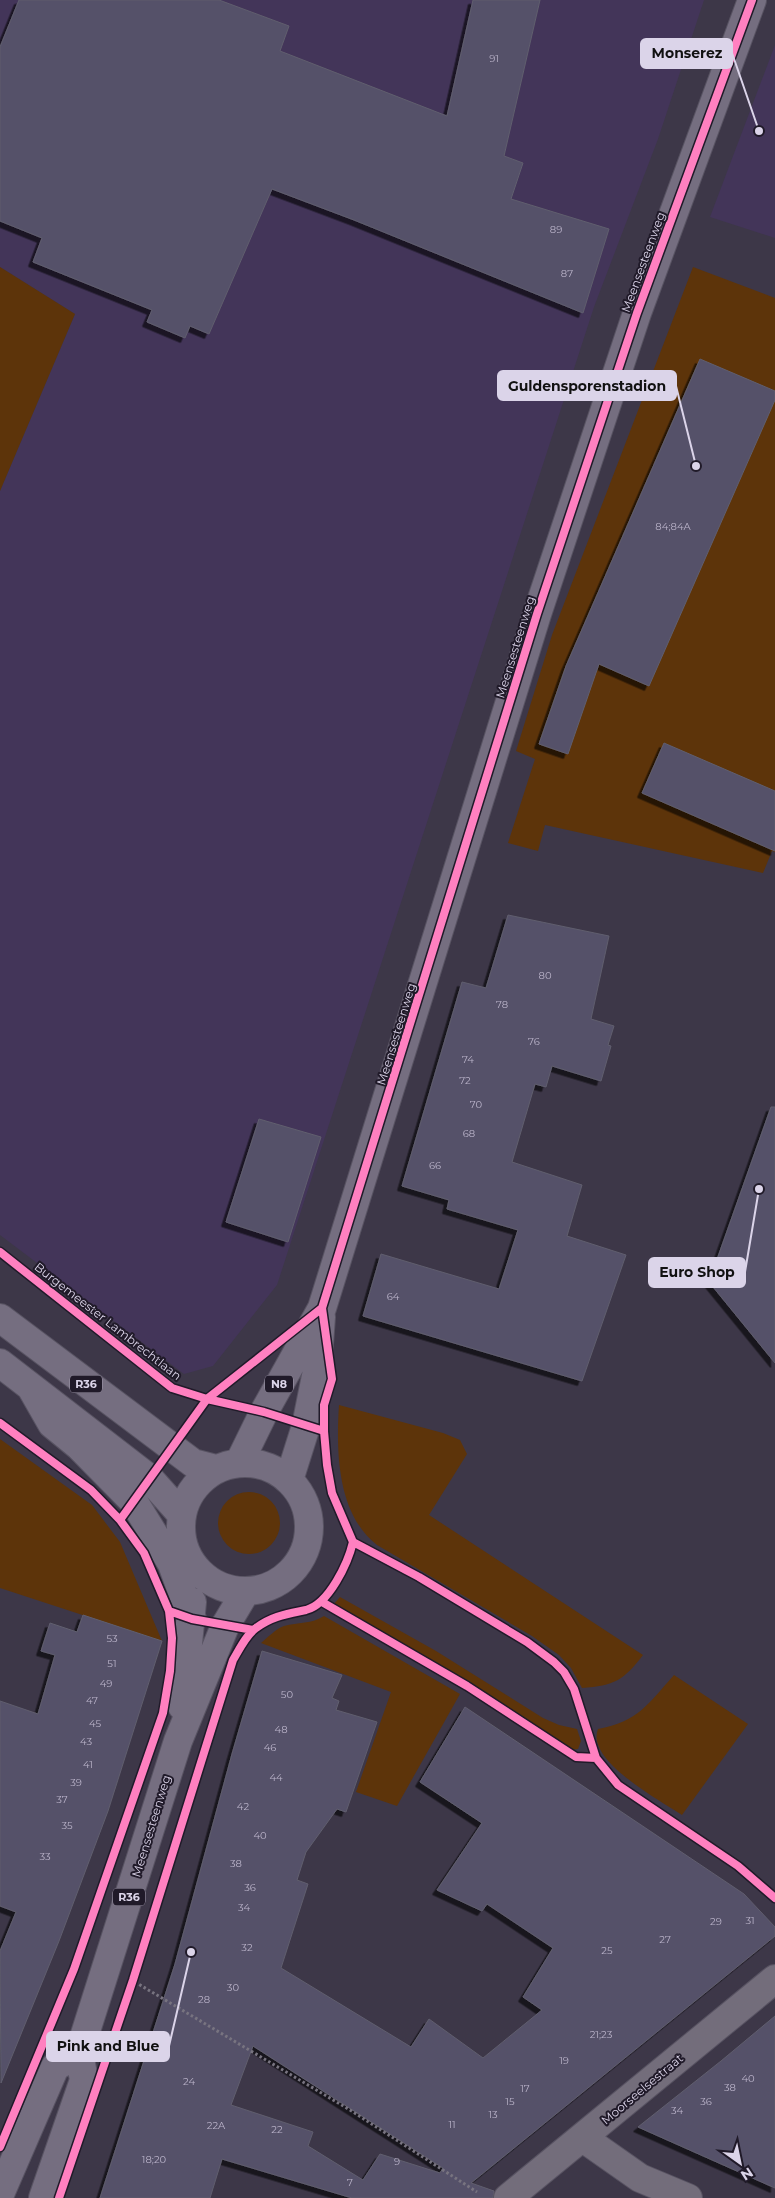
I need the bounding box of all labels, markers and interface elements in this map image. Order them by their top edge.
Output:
callout: Monserez [641,39,732,68]
text: Monserez [652,44,723,62]
house number: 91 [489,52,499,65]
street label: Meensesteenweg [618,210,668,314]
house number: 89 [550,223,562,236]
house number: 87 [561,267,573,280]
callout: Guldensporenstadion [498,371,676,400]
text: Guldensporenstadion [508,377,666,395]
house number: 84;84A [655,520,691,533]
street label: Meensesteenweg [492,594,538,700]
house number: 80 [539,969,552,982]
street label: Meensesteenweg [373,981,419,1087]
house number: 78 [496,998,508,1011]
house number: 76 [528,1035,540,1048]
house number: 74 [462,1053,474,1066]
house number: 72 [459,1074,471,1087]
house number: 70 [470,1098,483,1111]
house number: 68 [463,1127,475,1140]
house number: 66 [429,1159,441,1172]
callout: Euro Shop [649,1258,745,1287]
street label: Burgemeester Lambrechtlaan [32,1259,184,1383]
text: Euro Shop [659,1263,735,1281]
house number: 64 [387,1290,400,1303]
road number: R36 [70,1376,102,1392]
road number: N8 [265,1376,293,1392]
house number: 53 [106,1632,118,1645]
house number: 51 [107,1657,117,1670]
house number: 49 [100,1677,112,1690]
house number: 50 [281,1688,294,1701]
house number: 47 [86,1694,98,1707]
house number: 45 [89,1717,101,1730]
house number: 48 [274,1723,288,1736]
house number: 43 [80,1735,92,1748]
house number: 46 [264,1741,276,1754]
house number: 41 [83,1758,93,1771]
house number: 44 [269,1771,283,1784]
street label: Meensesteenweg [128,1773,174,1879]
house number: 39 [70,1776,82,1789]
house number: 37 [56,1793,68,1806]
house number: 42 [237,1800,249,1813]
house number: 35 [61,1819,73,1832]
house number: 40 [253,1829,267,1842]
house number: 33 [39,1850,51,1863]
house number: 38 [230,1857,242,1870]
house number: 36 [244,1881,256,1894]
road number: R36 [113,1888,145,1905]
house number: 34 [238,1901,251,1914]
house number: 31 [745,1914,755,1927]
house number: 29 [710,1915,722,1928]
house number: 27 [659,1933,671,1946]
house number: 32 [241,1941,253,1954]
house number: 25 [601,1944,613,1957]
house number: 30 [227,1981,240,1994]
house number: 28 [198,1993,210,2006]
house number: 21;23 [590,2028,613,2041]
callout: Pink and Blue [47,2032,169,2061]
text: Pink and Blue [57,2037,159,2055]
street label: Moorseelsestraat [598,2050,686,2128]
house number: 19 [559,2054,569,2067]
house number: 40 [741,2072,755,2085]
house number: 24 [183,2075,195,2088]
house number: 38 [724,2081,736,2094]
house number: 17 [520,2082,530,2095]
house number: 15 [505,2095,515,2108]
house number: 36 [700,2095,712,2108]
house number: 34 [671,2104,684,2117]
house number: 13 [488,2108,498,2121]
house number: 11 [448,2118,456,2131]
house number: 22A [207,2119,226,2132]
house number: 22 [271,2123,283,2136]
north arrow [715,2138,765,2188]
house number: 18;20 [142,2153,167,2166]
house number: 9 [394,2155,400,2168]
text: N [737,2163,757,2185]
house number: 7 [347,2176,353,2189]

